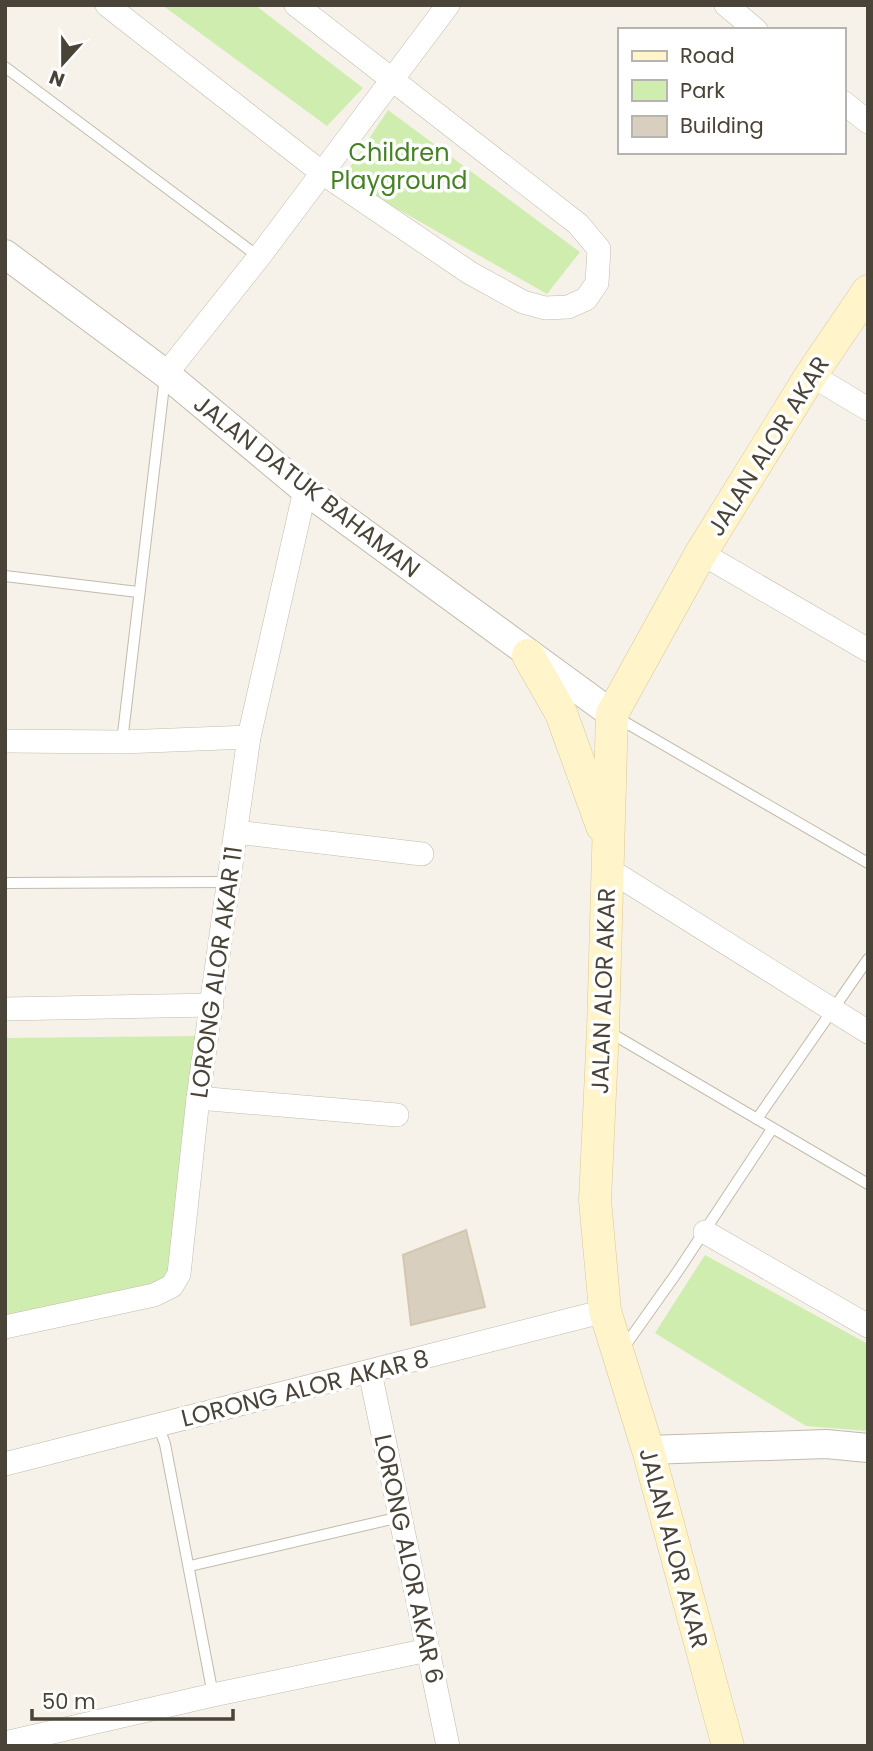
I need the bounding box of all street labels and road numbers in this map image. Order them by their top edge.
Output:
street label: JALAN ALOR AKAR [699,350,837,542]
street label: JALAN DATUK BAHAMAN [187,387,427,585]
street label: LORONG ALOR AKAR 11 [182,844,250,1100]
street label: JALAN ALOR AKAR [583,887,623,1095]
street label: LORONG ALOR AKAR 8 [178,1341,432,1435]
street label: LORONG ALOR AKAR 6 [366,1431,452,1687]
street label: JALAN ALOR AKAR [631,1444,717,1652]

